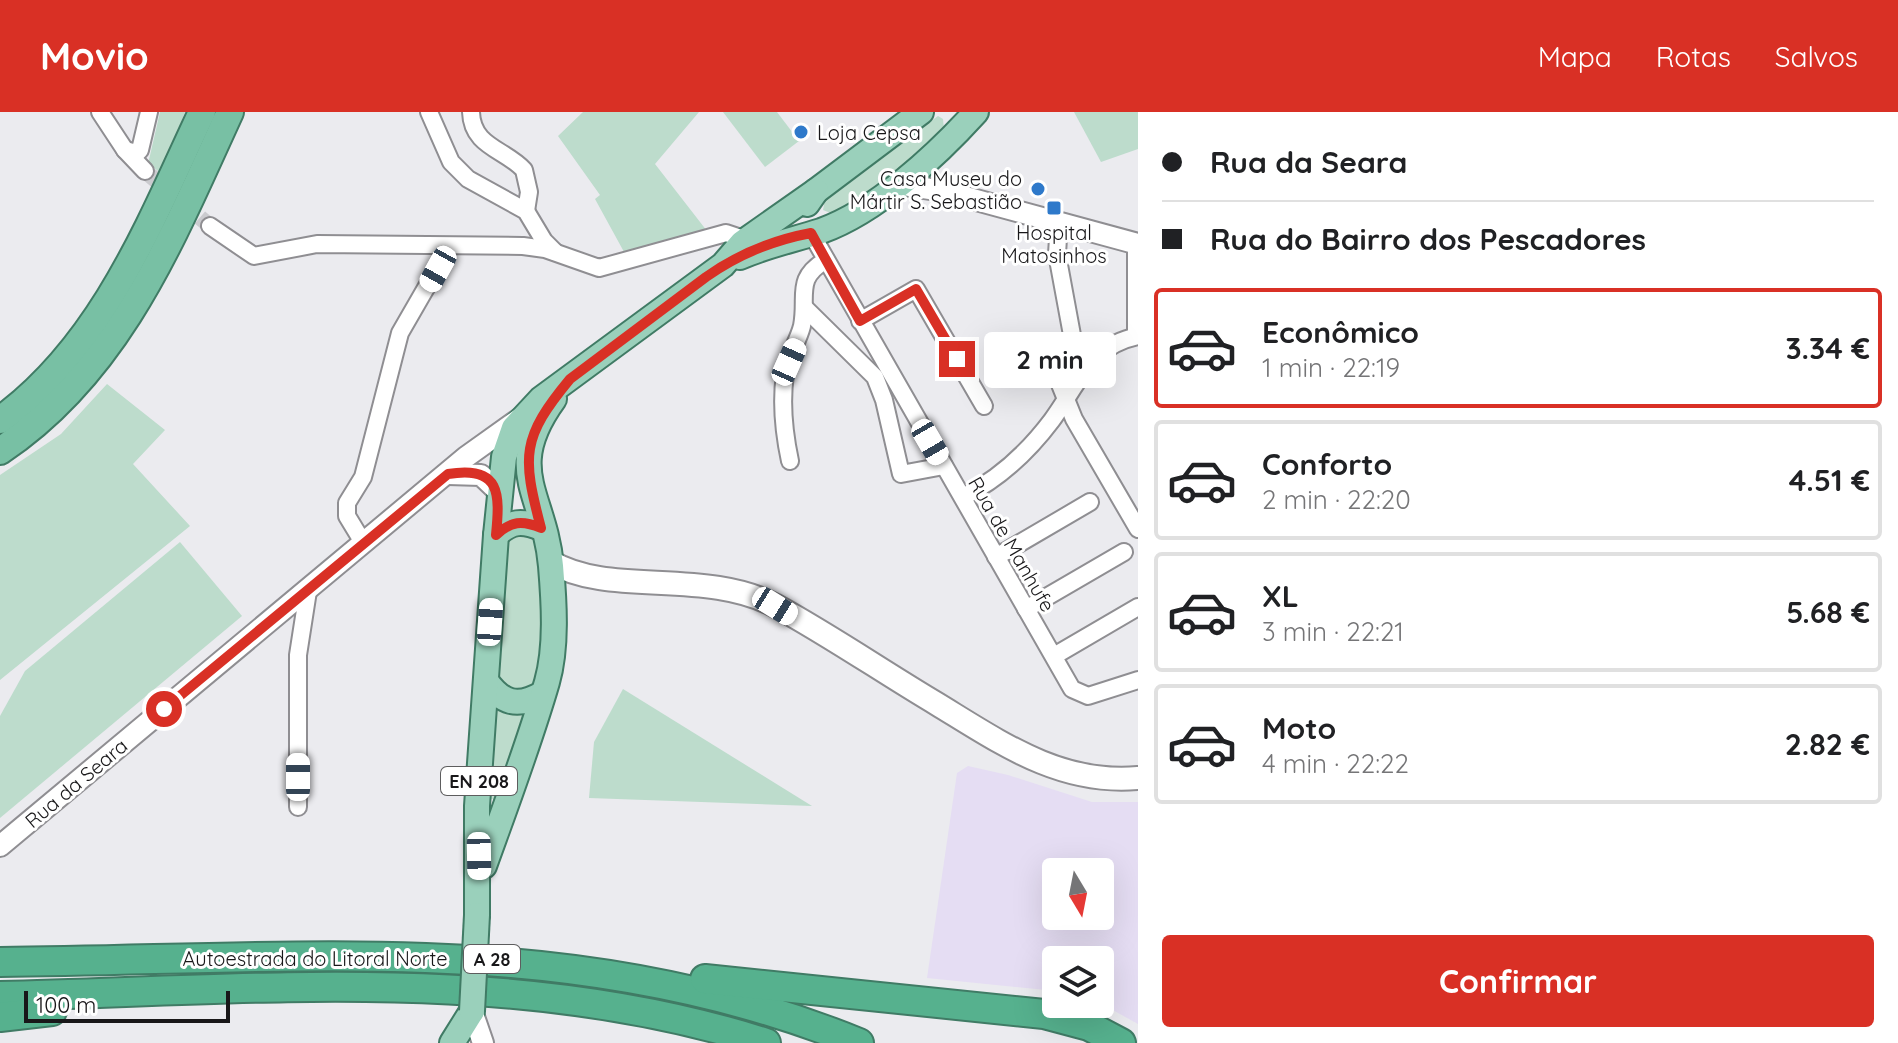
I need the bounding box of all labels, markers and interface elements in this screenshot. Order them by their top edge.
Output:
text: Movio [40,32,149,80]
text: Mapa [1538,39,1612,74]
text: Rotas [1656,39,1731,74]
text: Salvos [1775,39,1858,74]
place label: Loja Cepsa [817,120,921,145]
marker: Loja Cepsa [792,123,810,141]
text: Rua da Seara [1210,143,1407,181]
place label: Casa Museu do Mártir S. Sebastião [850,166,1022,214]
marker: Casa Museu do Mártir S. Sebastião [1029,180,1047,198]
marker: Hospital Matosinhos [1045,199,1063,217]
place label: Hospital Matosinhos [1001,220,1107,268]
text: Rua do Bairro dos Pescadores [1210,220,1646,258]
car [416,242,460,296]
icon: car [1166,312,1238,384]
text: Econômico [1262,313,1419,351]
text: 3.34 € [1785,329,1870,367]
callout: 2 min [985,331,1117,387]
car [768,335,810,389]
route end [939,341,975,377]
text: 2 min [1016,343,1084,376]
text: 1 min · 22:19 [1262,351,1400,384]
car [908,415,952,469]
icon: car [1166,444,1238,516]
text: Conforto [1262,445,1392,483]
text: 4.51 € [1789,461,1870,499]
street label: Rua de Manhufe [963,472,1061,616]
text: 2 min · 22:20 [1262,483,1411,516]
icon: car [1166,576,1238,648]
text: XL [1262,577,1299,615]
car [748,583,802,629]
text: 5.68 € [1786,593,1870,631]
car [476,597,504,647]
text: 3 min · 22:21 [1262,615,1404,648]
route start [146,691,182,727]
icon: car [1166,708,1238,780]
text: Moto [1262,709,1336,747]
text: 2.82 € [1785,725,1870,763]
street label: Rua da Seara [20,733,132,833]
text: 4 min · 22:22 [1262,747,1409,780]
car [286,753,310,801]
road number: EN 208 [441,767,517,795]
car [467,832,491,880]
north arrow [1042,858,1114,930]
map controls [1042,858,1114,1018]
button: Confirmar [1162,935,1874,1027]
road number: A 28 [464,945,520,973]
street label: Autoestrada do Litoral Norte [183,946,447,971]
button: layers [1042,946,1114,1018]
scale bar [24,987,230,1023]
text: 100 m [36,991,96,1019]

